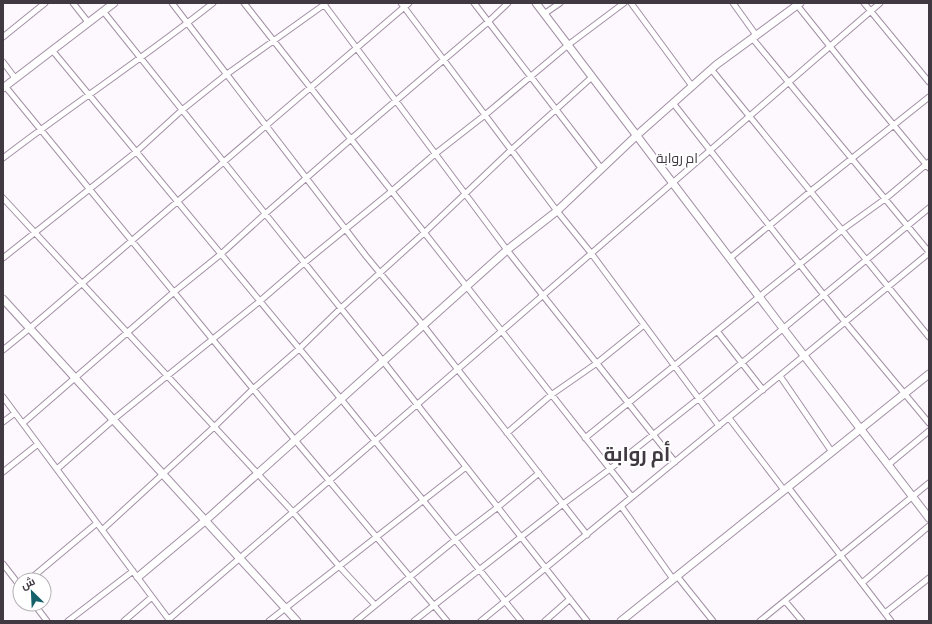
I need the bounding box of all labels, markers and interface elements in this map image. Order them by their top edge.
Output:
district label: ام روابة [656,150,698,168]
district label: أم روابة [604,440,670,468]
north arrow [12,572,52,612]
text: ش [19,575,37,592]

